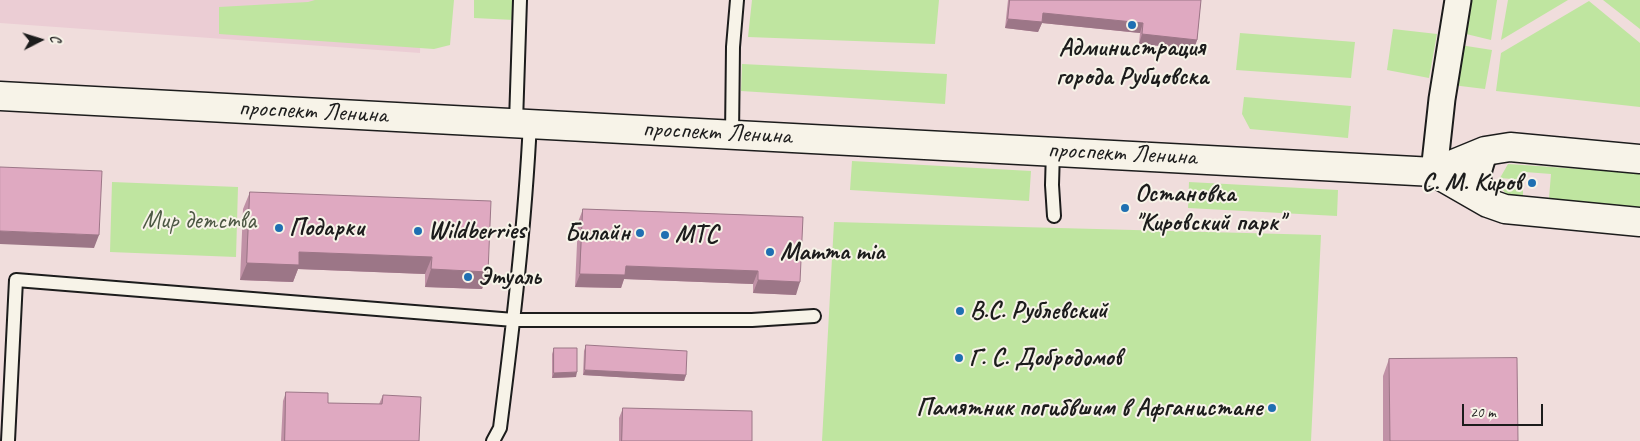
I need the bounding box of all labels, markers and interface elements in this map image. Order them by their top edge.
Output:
north arrow [15,15,65,65]
marker: Администрация города Рубцовска [1126,19,1138,31]
place label: Администрация города Рубцовска [1056,33,1208,92]
text: С [47,34,64,43]
street label: проспект Ленина [238,93,388,131]
street label: проспект Ленина [642,114,792,152]
street label: проспект Ленина [1047,135,1197,173]
place label: С. М. Киров [1422,168,1522,198]
marker: С. М. Киров [1526,177,1538,189]
place label: Остановка "Кировский парк" [1135,179,1284,238]
marker: Остановка "Кировский парк" [1119,202,1131,214]
park label: Мир детства [142,206,256,236]
place label: Подарки [289,213,364,243]
place label: Wildberries [428,216,526,246]
place label: Билайн [565,218,630,248]
place label: МТС [675,220,718,250]
marker: Подарки [273,222,285,234]
marker: Wildberries [412,225,424,237]
marker: Билайн [634,227,646,239]
marker: МТС [659,229,671,241]
place label: Mamma mia [780,237,885,267]
marker: Mamma mia [764,246,776,258]
place label: Этуаль [478,262,541,292]
marker: Этуаль [462,271,474,283]
place label: В.С. Рублевский [970,296,1107,326]
marker: В.С. Рублевский [954,305,966,317]
place label: Г. С. Добродомов [969,343,1122,373]
marker: Г. С. Добродомов [953,352,965,364]
place label: Памятник погибвшим в Афганистане [916,393,1262,423]
scale bar [1465,394,1546,426]
marker: Памятник погибвшим в Афганистане [1266,402,1278,414]
text: 20 m [1470,403,1496,422]

